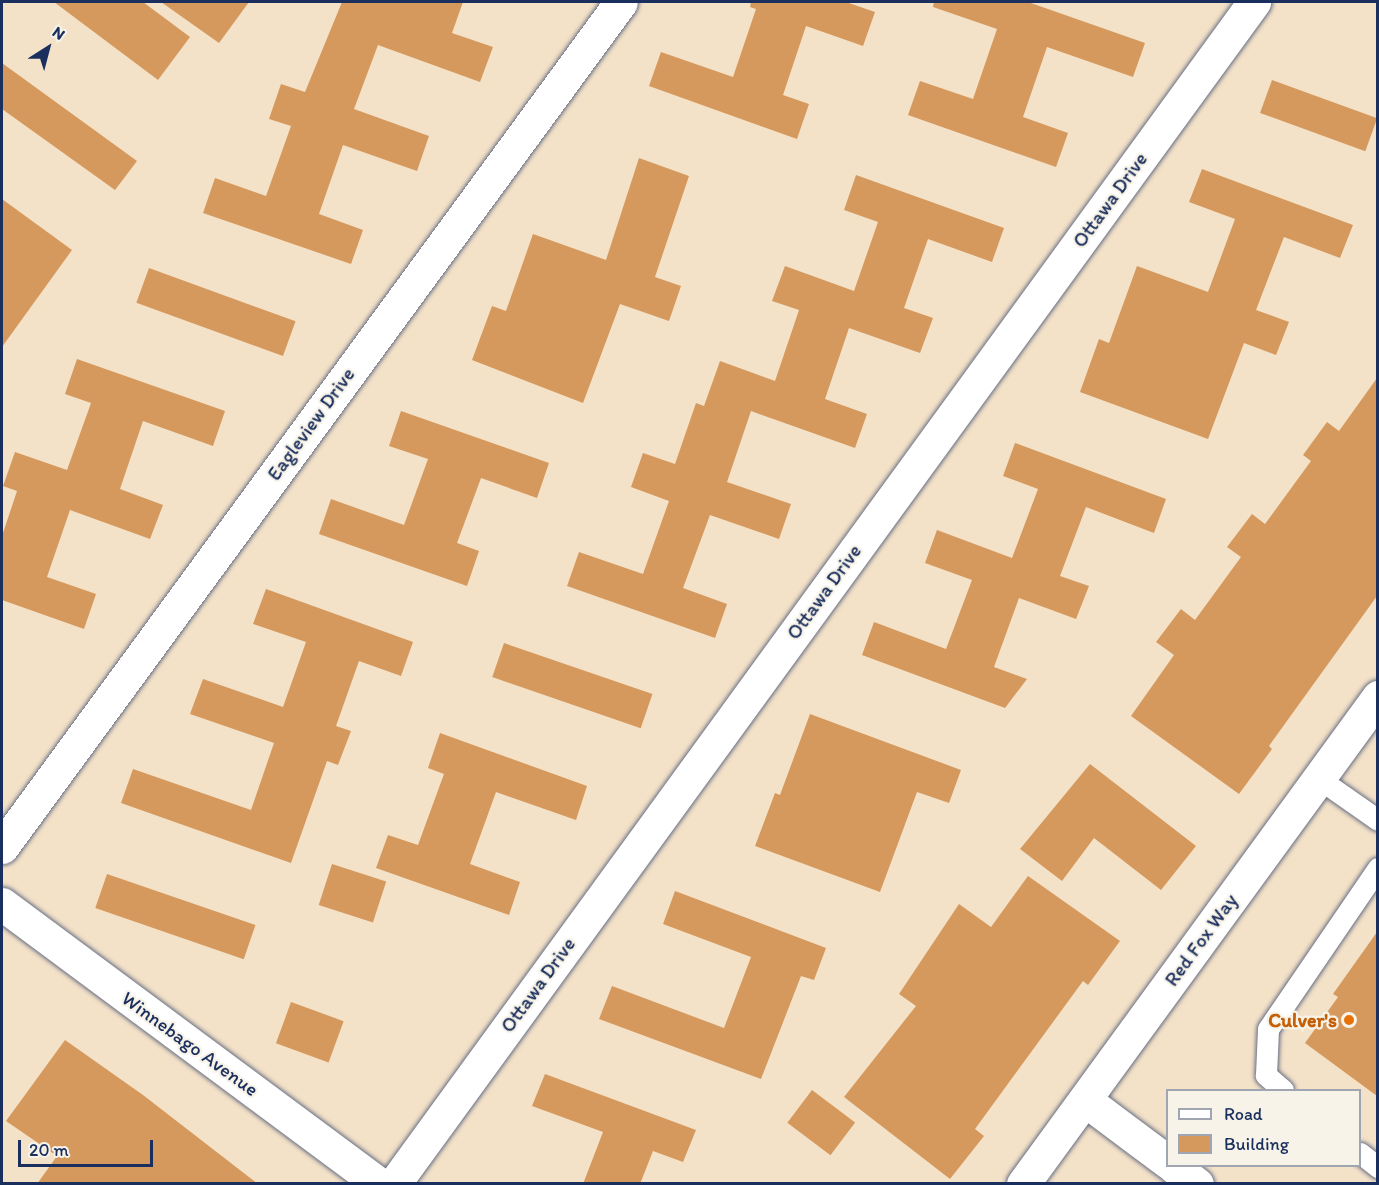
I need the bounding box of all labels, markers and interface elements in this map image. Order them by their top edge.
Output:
north arrow [18,18,78,78]
text: N [49,22,69,44]
street label: Ottawa Drive [1067,148,1153,252]
street label: Eagleview Drive [262,363,360,485]
street label: Ottawa Drive [781,540,867,644]
street label: Red Fox Way [1160,890,1242,990]
street label: Ottawa Drive [495,933,581,1037]
street label: Winnebago Avenue [117,987,263,1101]
place label: Culver's [1268,1008,1337,1032]
marker: Culver's [1342,1013,1356,1027]
legend [1166,1089,1361,1167]
text: Road [1224,1103,1263,1125]
scale bar [21,1128,156,1166]
text: Building [1224,1133,1289,1155]
text: 20 m [29,1139,69,1161]

